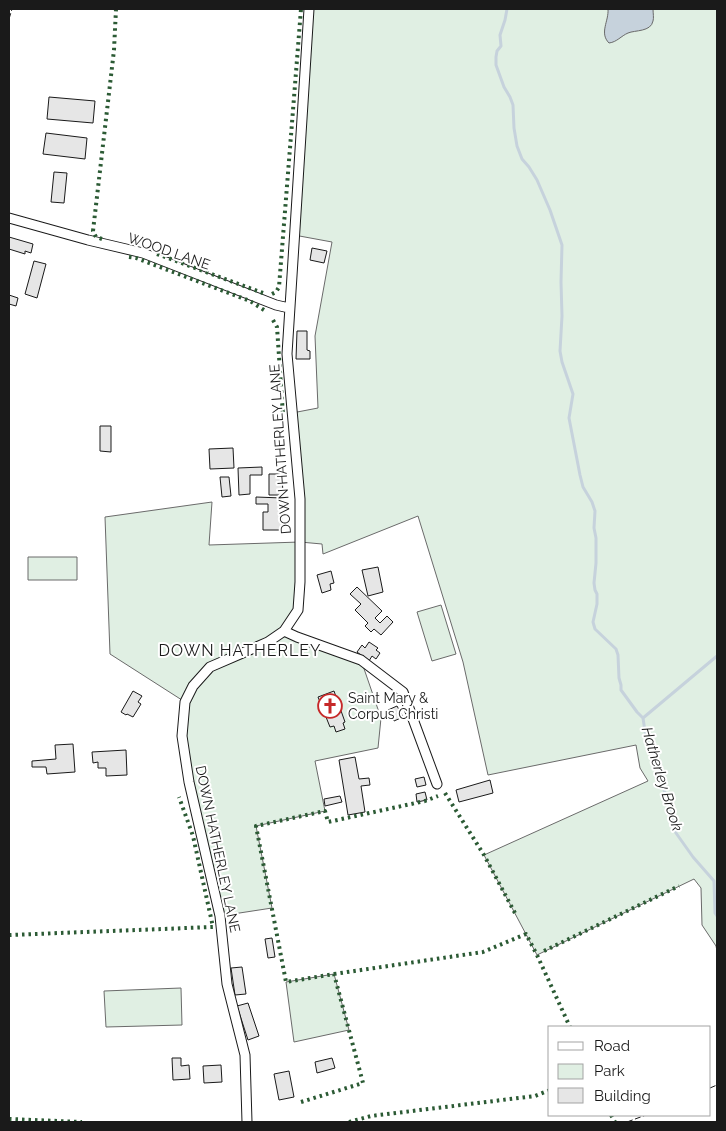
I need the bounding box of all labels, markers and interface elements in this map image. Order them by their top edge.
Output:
street label: WOOD LANE [126,229,212,273]
street label: DOWN HATHERLEY LANE [266,363,294,535]
district label: DOWN HATHERLEY [159,641,321,660]
place label: Saint Mary & Corpus Christi [348,690,438,722]
church icon: Saint Mary & Corpus Christi [317,693,343,719]
water label: Hatherley Brook [638,725,686,833]
street label: DOWN HATHERLEY LANE [192,764,244,934]
legend [548,1026,711,1116]
text: Road [594,1037,630,1055]
text: Park [594,1062,625,1080]
text: Building [594,1087,651,1105]

